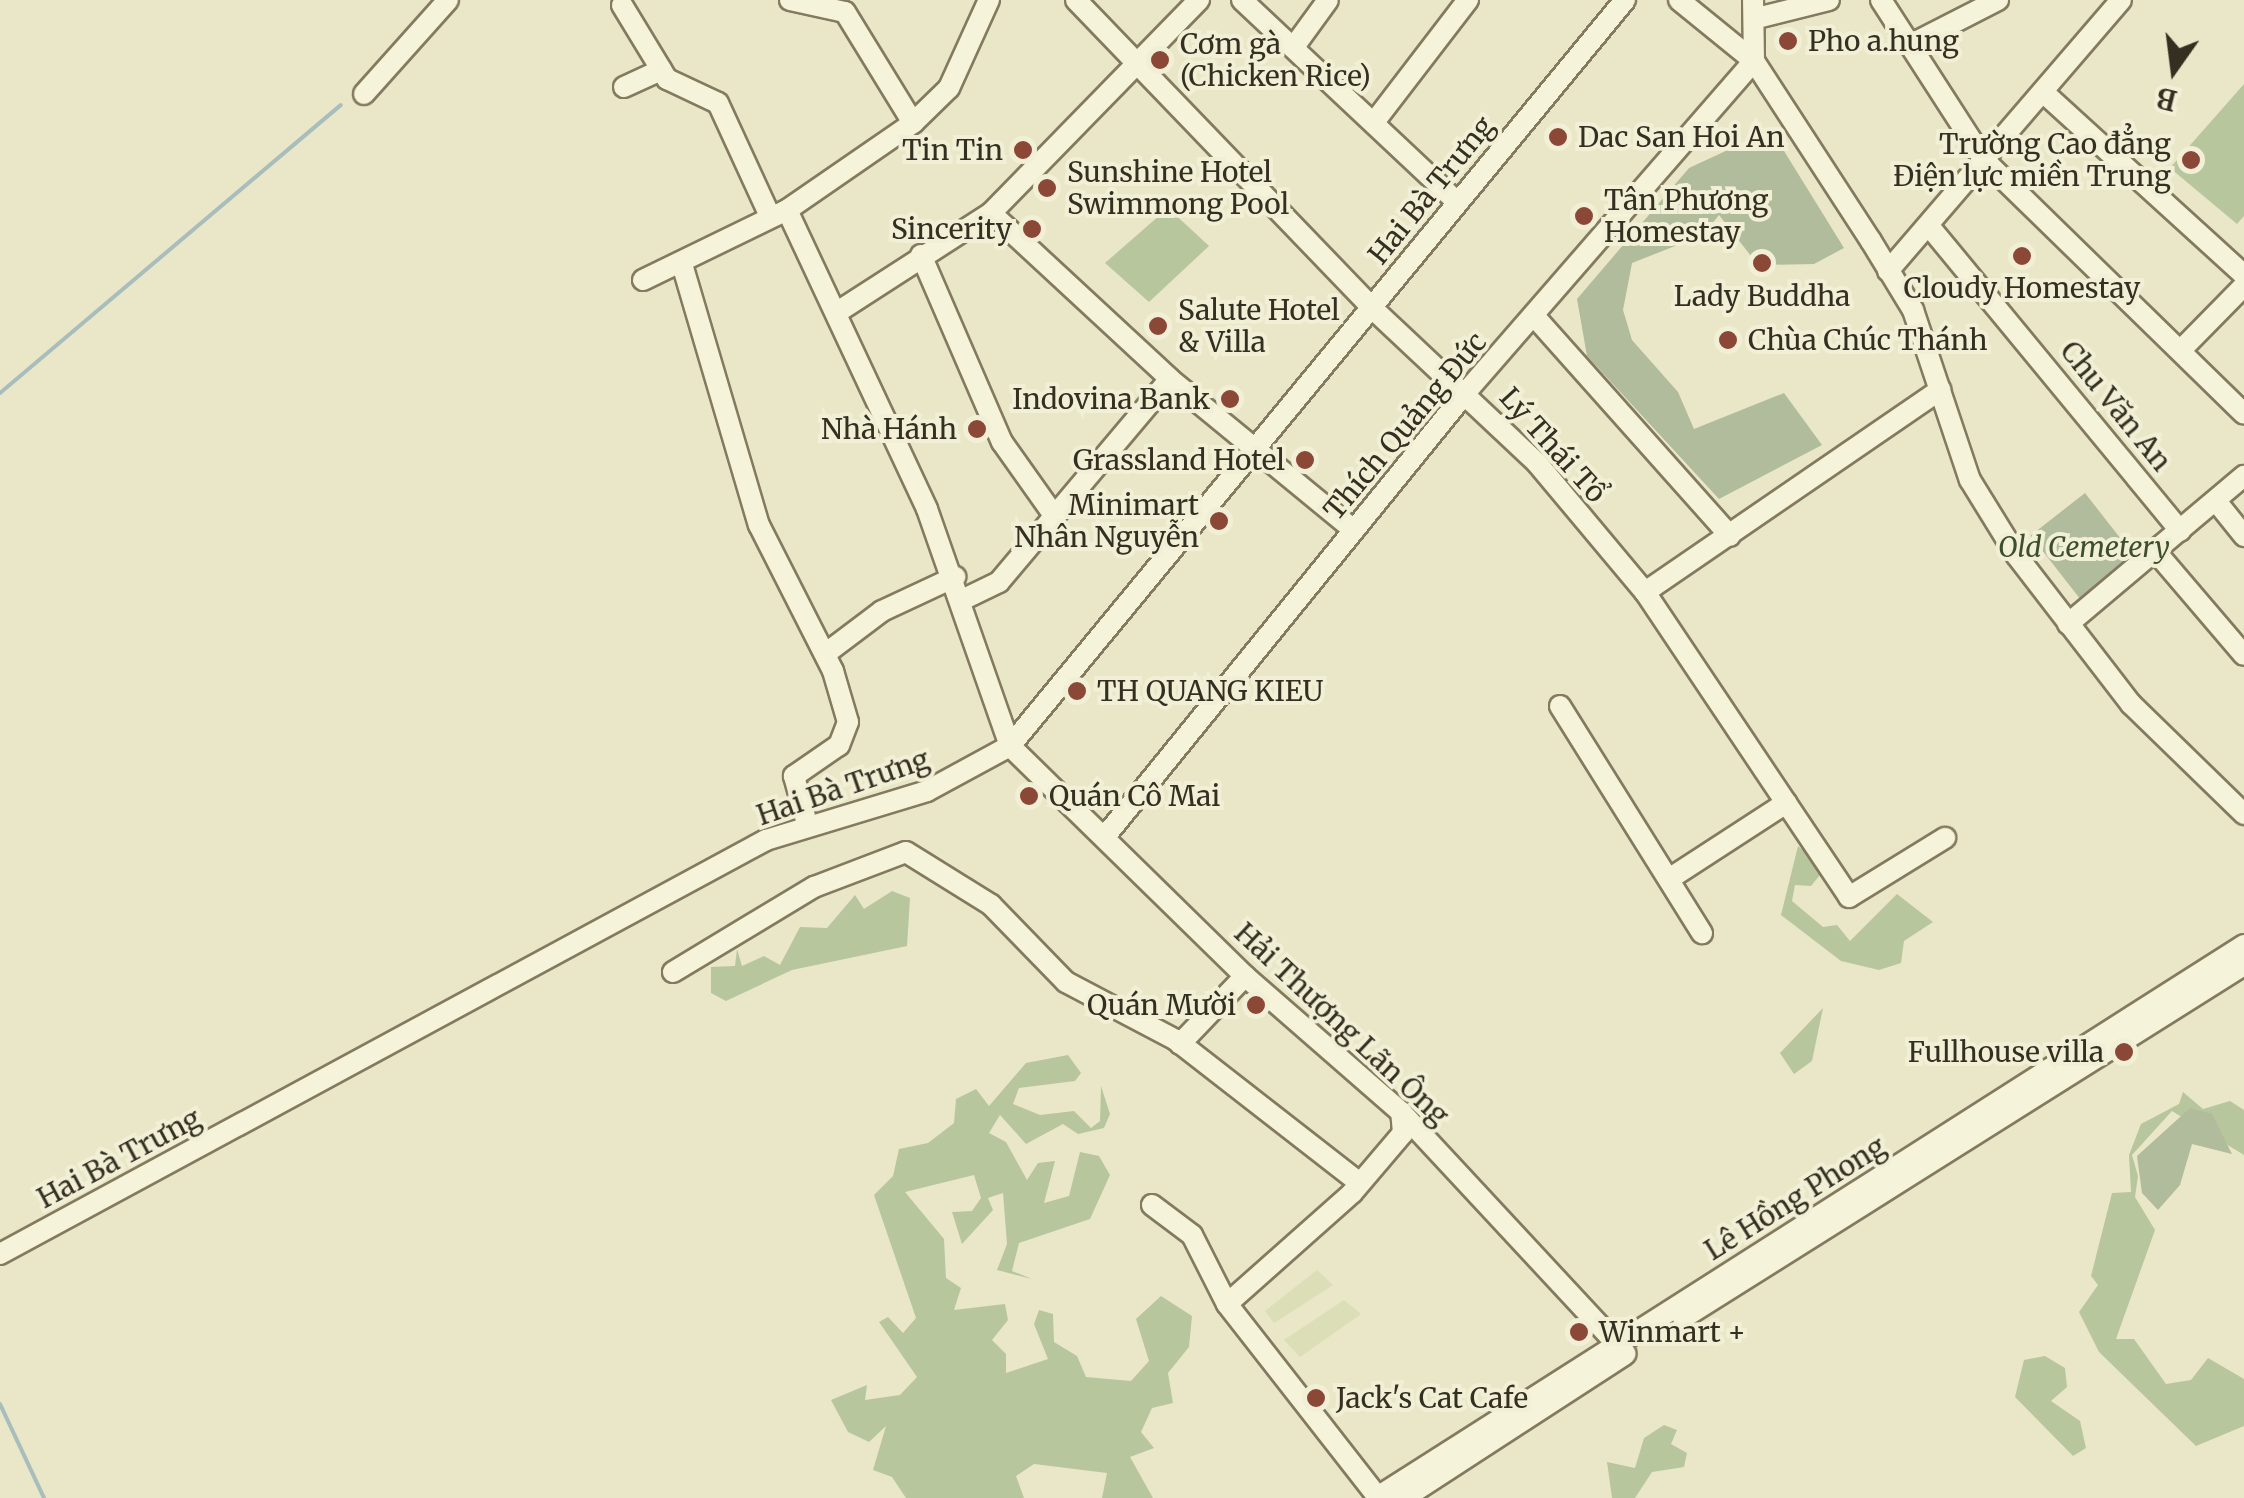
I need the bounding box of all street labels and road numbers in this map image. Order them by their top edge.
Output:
street label: Hai Bà Trưng [1361,109,1501,271]
street label: Thích Quảng Đức [1317,325,1493,527]
street label: Chu Văn An [2054,334,2178,478]
street label: Lý Thái Tổ [1493,381,1613,509]
street label: Hai Bà Trưng [752,742,934,832]
street label: Hải Thượng Lãn Ông [1228,916,1456,1132]
street label: Hai Bà Trưng [32,1101,206,1215]
street label: Lê Hồng Phong [1698,1129,1892,1267]

